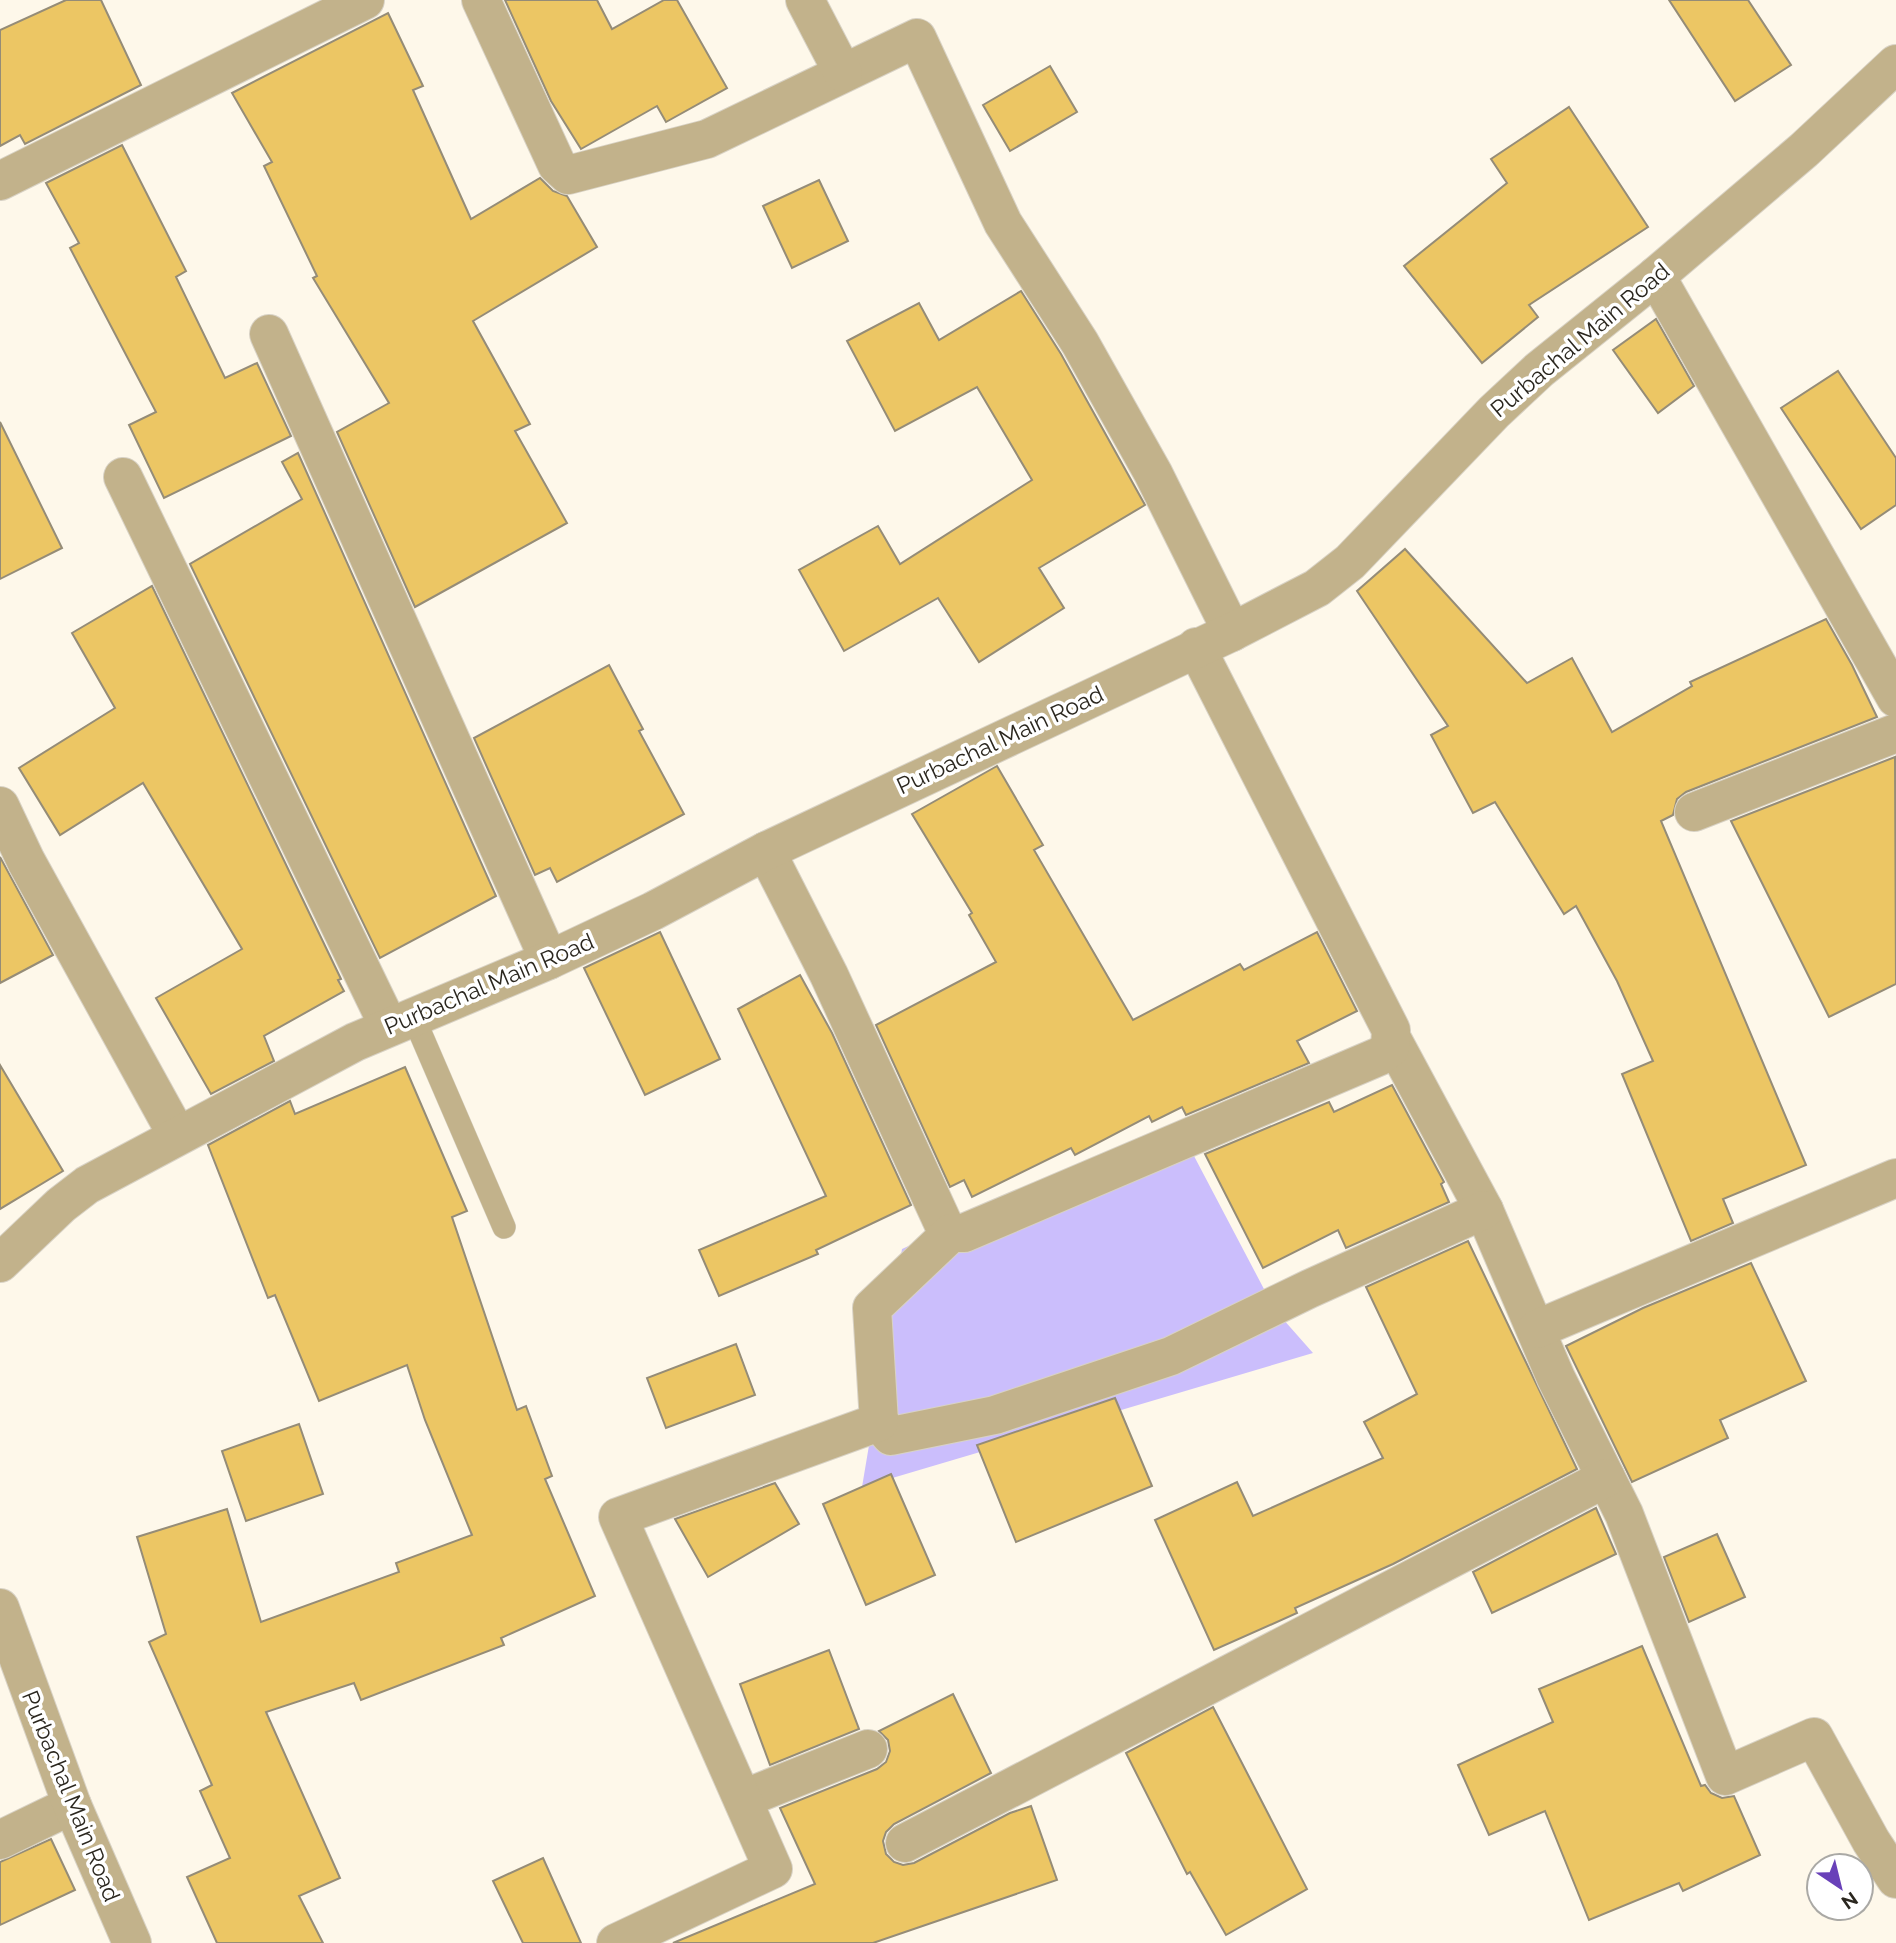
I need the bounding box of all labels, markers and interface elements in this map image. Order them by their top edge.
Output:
street label: Purbachal Main Road [1485,257,1674,422]
street label: Purbachal Main Road [892,680,1107,799]
street label: Purbachal Main Road [380,927,598,1040]
street label: Purbachal Main Road [17,1687,126,1905]
north arrow [1805,1852,1875,1922]
text: N [1838,1888,1862,1914]

